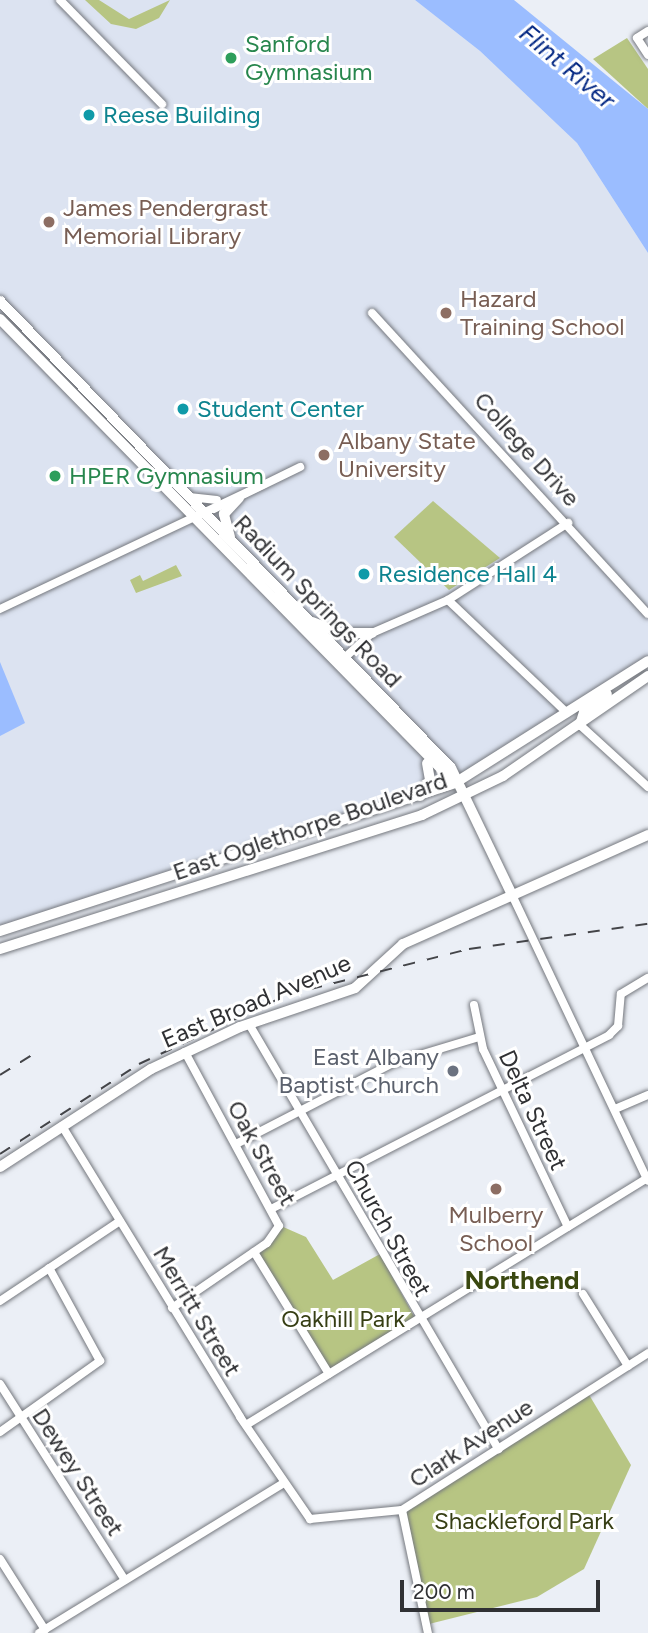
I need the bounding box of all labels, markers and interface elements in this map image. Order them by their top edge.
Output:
water label: Flint River [513,18,621,116]
place label: Sanford Gymnasium [245,30,372,86]
marker: Sanford Gymnasium [223,50,239,66]
place label: Reese Building [103,101,260,129]
marker: Reese Building [81,107,97,123]
place label: James Pendergrast Memorial Library [63,194,268,250]
marker: James Pendergrast Memorial Library [41,214,57,230]
place label: Hazard Training School [460,285,625,341]
marker: Hazard Training School [438,305,454,321]
street label: College Drive [468,386,586,512]
place label: Student Center [197,395,364,423]
marker: Student Center [175,401,191,417]
place label: Albany State University [338,427,476,483]
marker: Albany State University [316,447,332,463]
place label: HPER Gymnasium [69,462,264,490]
marker: HPER Gymnasium [47,468,63,484]
street label: Radium Springs Road [228,509,408,693]
place label: Residence Hall 4 [378,560,557,588]
marker: Residence Hall 4 [356,566,372,582]
street label: East Oglethorpe Boulevard [169,765,451,887]
street label: East Broad Avenue [157,948,355,1054]
place label: East Albany Baptist Church [279,1043,439,1099]
street label: Delta Street [493,1045,573,1175]
marker: East Albany Baptist Church [445,1063,461,1079]
street label: Oak Street [221,1095,303,1211]
street label: Church Street [339,1155,437,1301]
marker: Mulberry School [488,1181,504,1197]
place label: Mulberry School [449,1201,543,1257]
street label: Merritt Street [147,1241,247,1381]
district label: Northend [465,1265,579,1297]
park label: Oakhill Park [281,1305,405,1333]
street label: Clark Avenue [404,1392,538,1494]
street label: Dewey Street [26,1403,130,1541]
park label: Shackleford Park [434,1507,614,1535]
scale bar [403,1566,602,1610]
text: 200 m [413,1579,475,1604]

